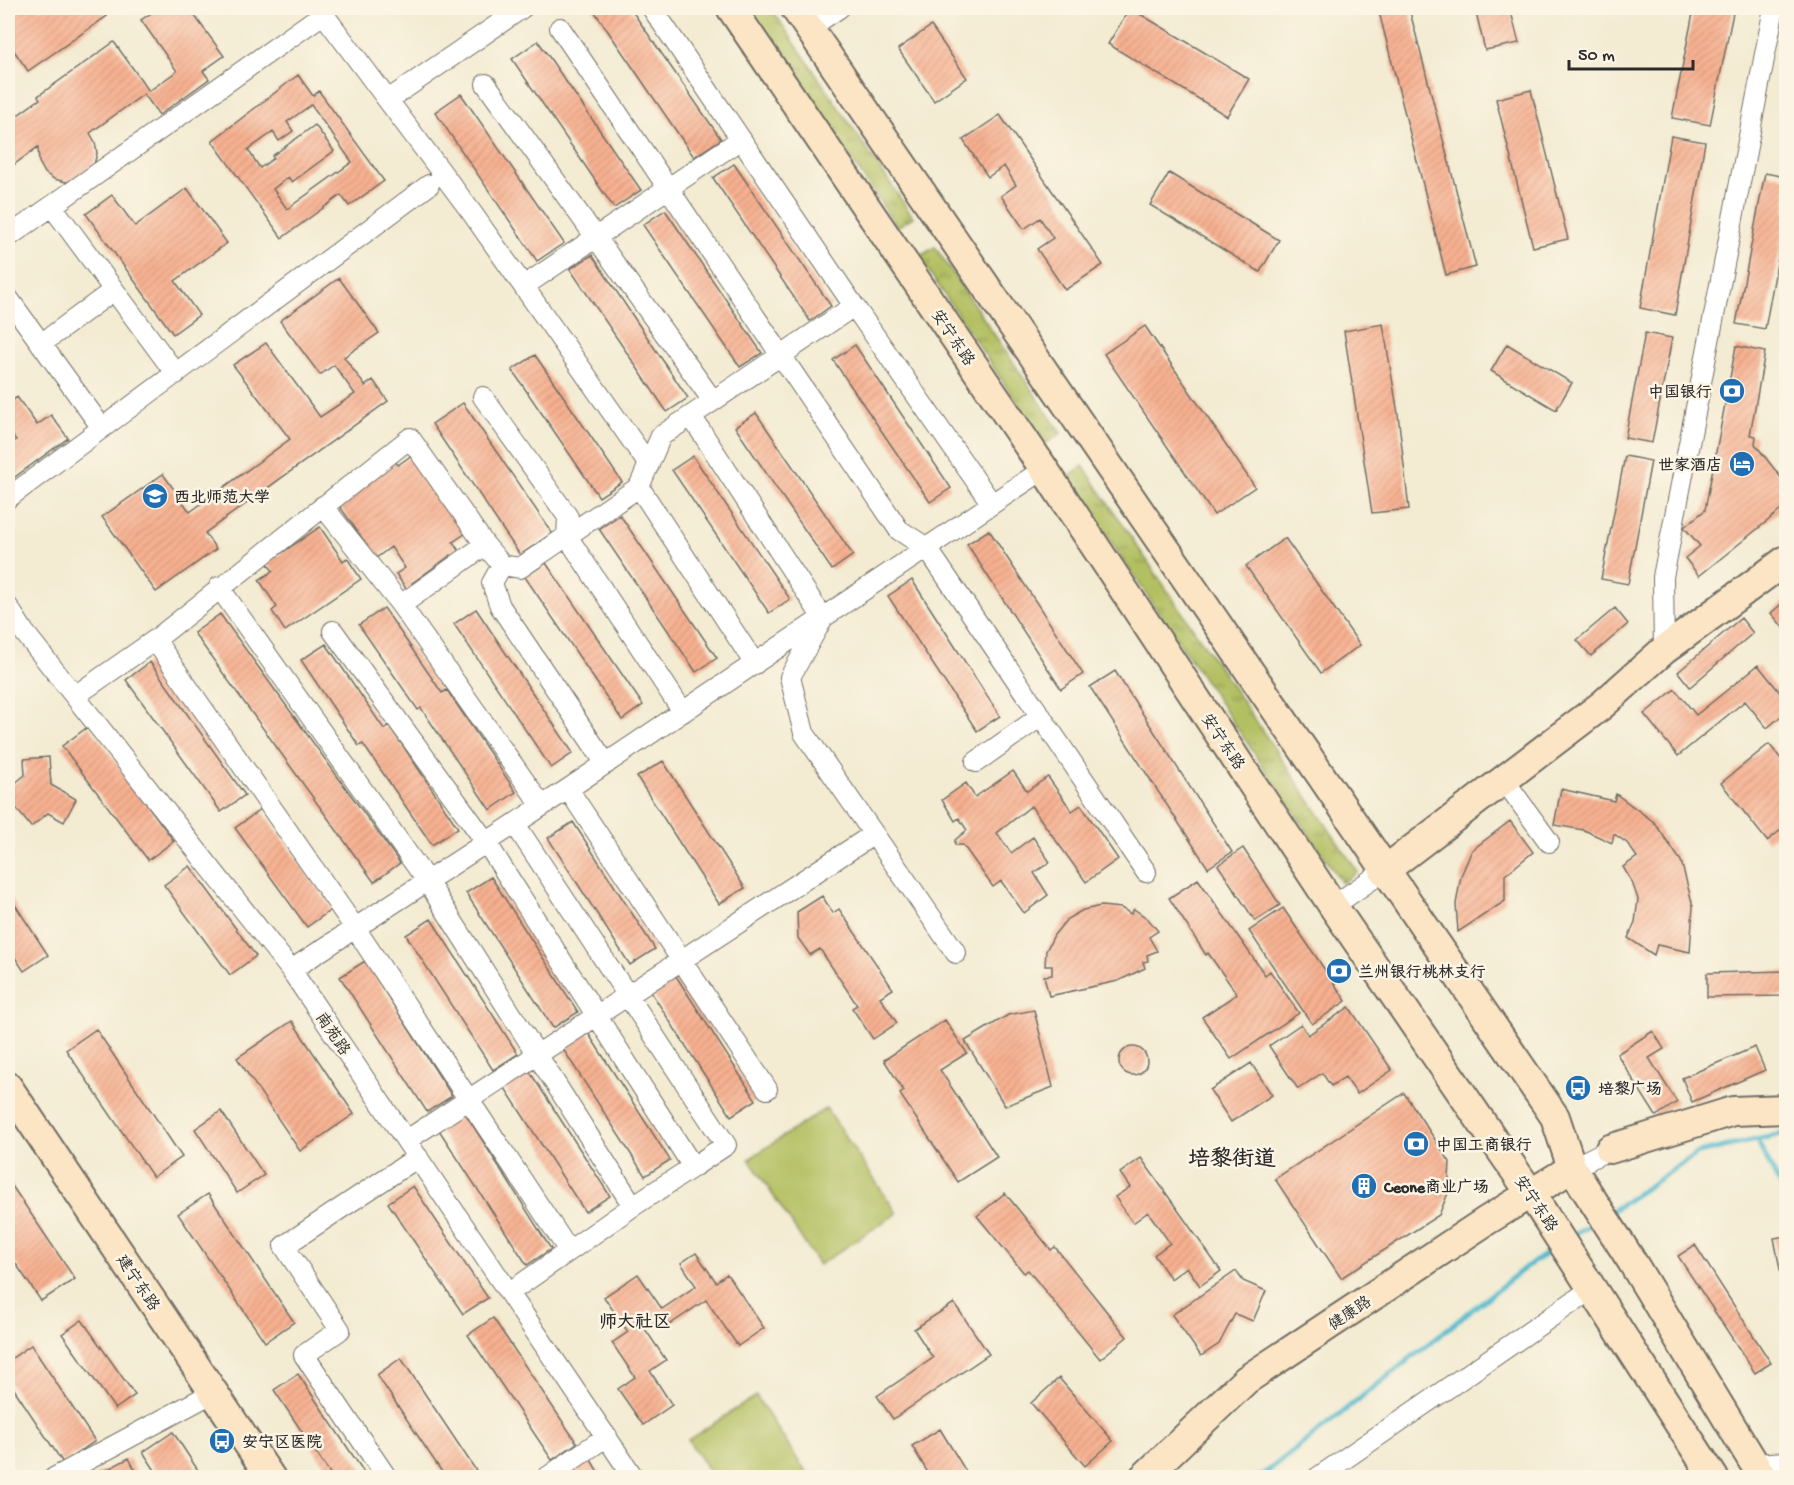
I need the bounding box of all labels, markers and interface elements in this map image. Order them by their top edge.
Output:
scale bar [1569,33,1694,71]
text: 50 m [1578,46,1615,67]
street label: 安宁东路 [925,306,979,371]
bank icon: 中国银行 [1717,376,1747,406]
place label: 中国银行 [1648,383,1712,404]
hotel icon: 世家酒店 [1727,449,1757,479]
place label: 世家酒店 [1658,456,1722,477]
school or university icon: 西北师范大学 [140,481,170,511]
place label: 西北师范大学 [174,488,270,509]
street label: 安宁东路 [1195,710,1249,775]
bank icon: 兰州银行桃林支行 [1324,956,1354,986]
place label: 兰州银行桃林支行 [1358,963,1486,984]
street label: 南苑路 [310,1009,354,1060]
bus stop icon: 培黎广场 [1563,1073,1593,1103]
place label: 培黎广场 [1598,1080,1662,1101]
bank icon: 中国工商银行 [1401,1129,1431,1159]
place label: 中国工商银行 [1436,1136,1532,1157]
district label: 培黎街道 [1188,1146,1276,1174]
building icon: Ceone商业广场 [1349,1171,1379,1201]
street label: 安宁东路 [1508,1172,1562,1237]
place label: Ceone商业广场 [1383,1178,1489,1199]
street label: 建宁东路 [110,1251,164,1316]
street label: 健康路 [1325,1292,1376,1336]
district label: 师大社区 [599,1312,671,1334]
bus stop icon: 安宁区医院 [207,1426,237,1456]
place label: 安宁区医院 [242,1434,322,1454]

